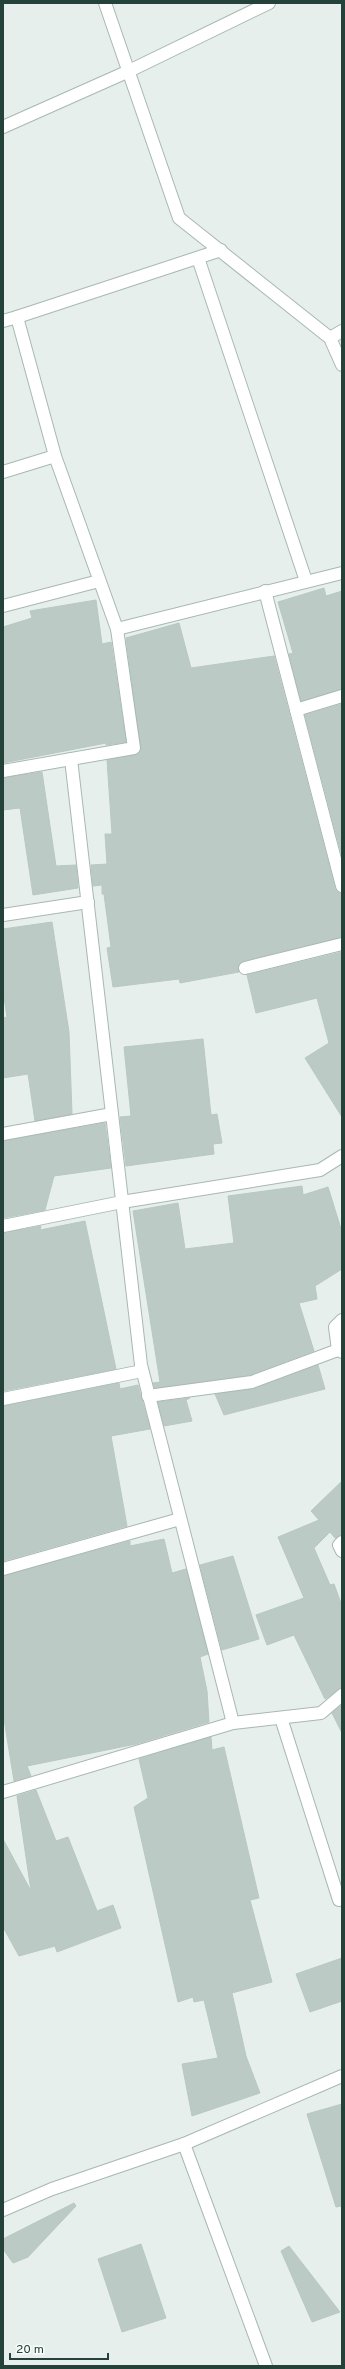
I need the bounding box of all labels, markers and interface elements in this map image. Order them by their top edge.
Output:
scale bar [10,2335,108,2361]
text: 20 m [16,2342,44,2358]

